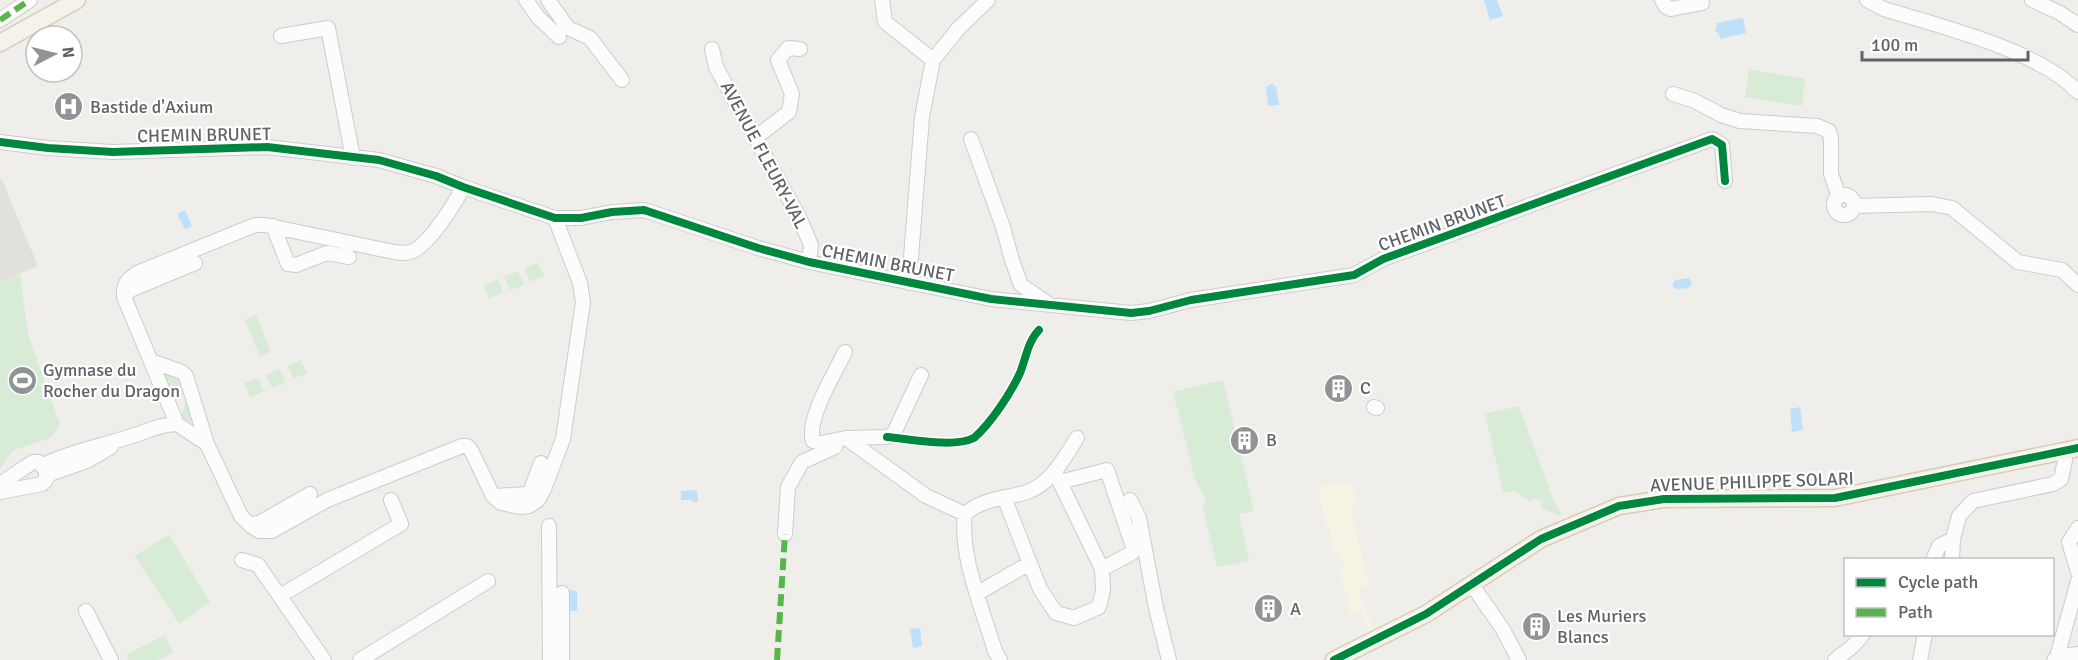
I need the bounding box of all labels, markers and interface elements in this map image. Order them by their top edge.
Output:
north arrow [24,24,84,84]
scale bar [1862,24,2028,62]
text: 100 m [1871,34,1918,56]
text: N [57,46,78,59]
street label: AVENUE FLEURY-VAL [716,77,812,233]
hospital icon: Bastide d'Axium [53,91,85,123]
place label: Bastide d'Axium [90,96,213,118]
street label: CHEMIN BRUNET [137,123,271,147]
street label: CHEMIN BRUNET [1375,190,1509,256]
street label: CHEMIN BRUNET [820,239,956,287]
place label: Gymnase du Rocher du Dragon [43,359,180,402]
sports icon: Gymnase du Rocher du Dragon [6,364,38,396]
building icon: C [1323,372,1355,404]
place label: C [1360,377,1371,399]
building icon: B [1229,424,1261,456]
place label: B [1266,429,1277,451]
street label: AVENUE PHILIPPE SOLARI [1650,467,1854,497]
legend [1844,558,2054,636]
text: Cycle path [1898,571,1978,593]
building icon: A [1253,593,1285,625]
place label: A [1290,598,1301,620]
text: Path [1898,601,1933,623]
place label: Les Muriers Blancs [1557,605,1647,648]
building icon: Les Muriers Blancs [1520,610,1552,642]

